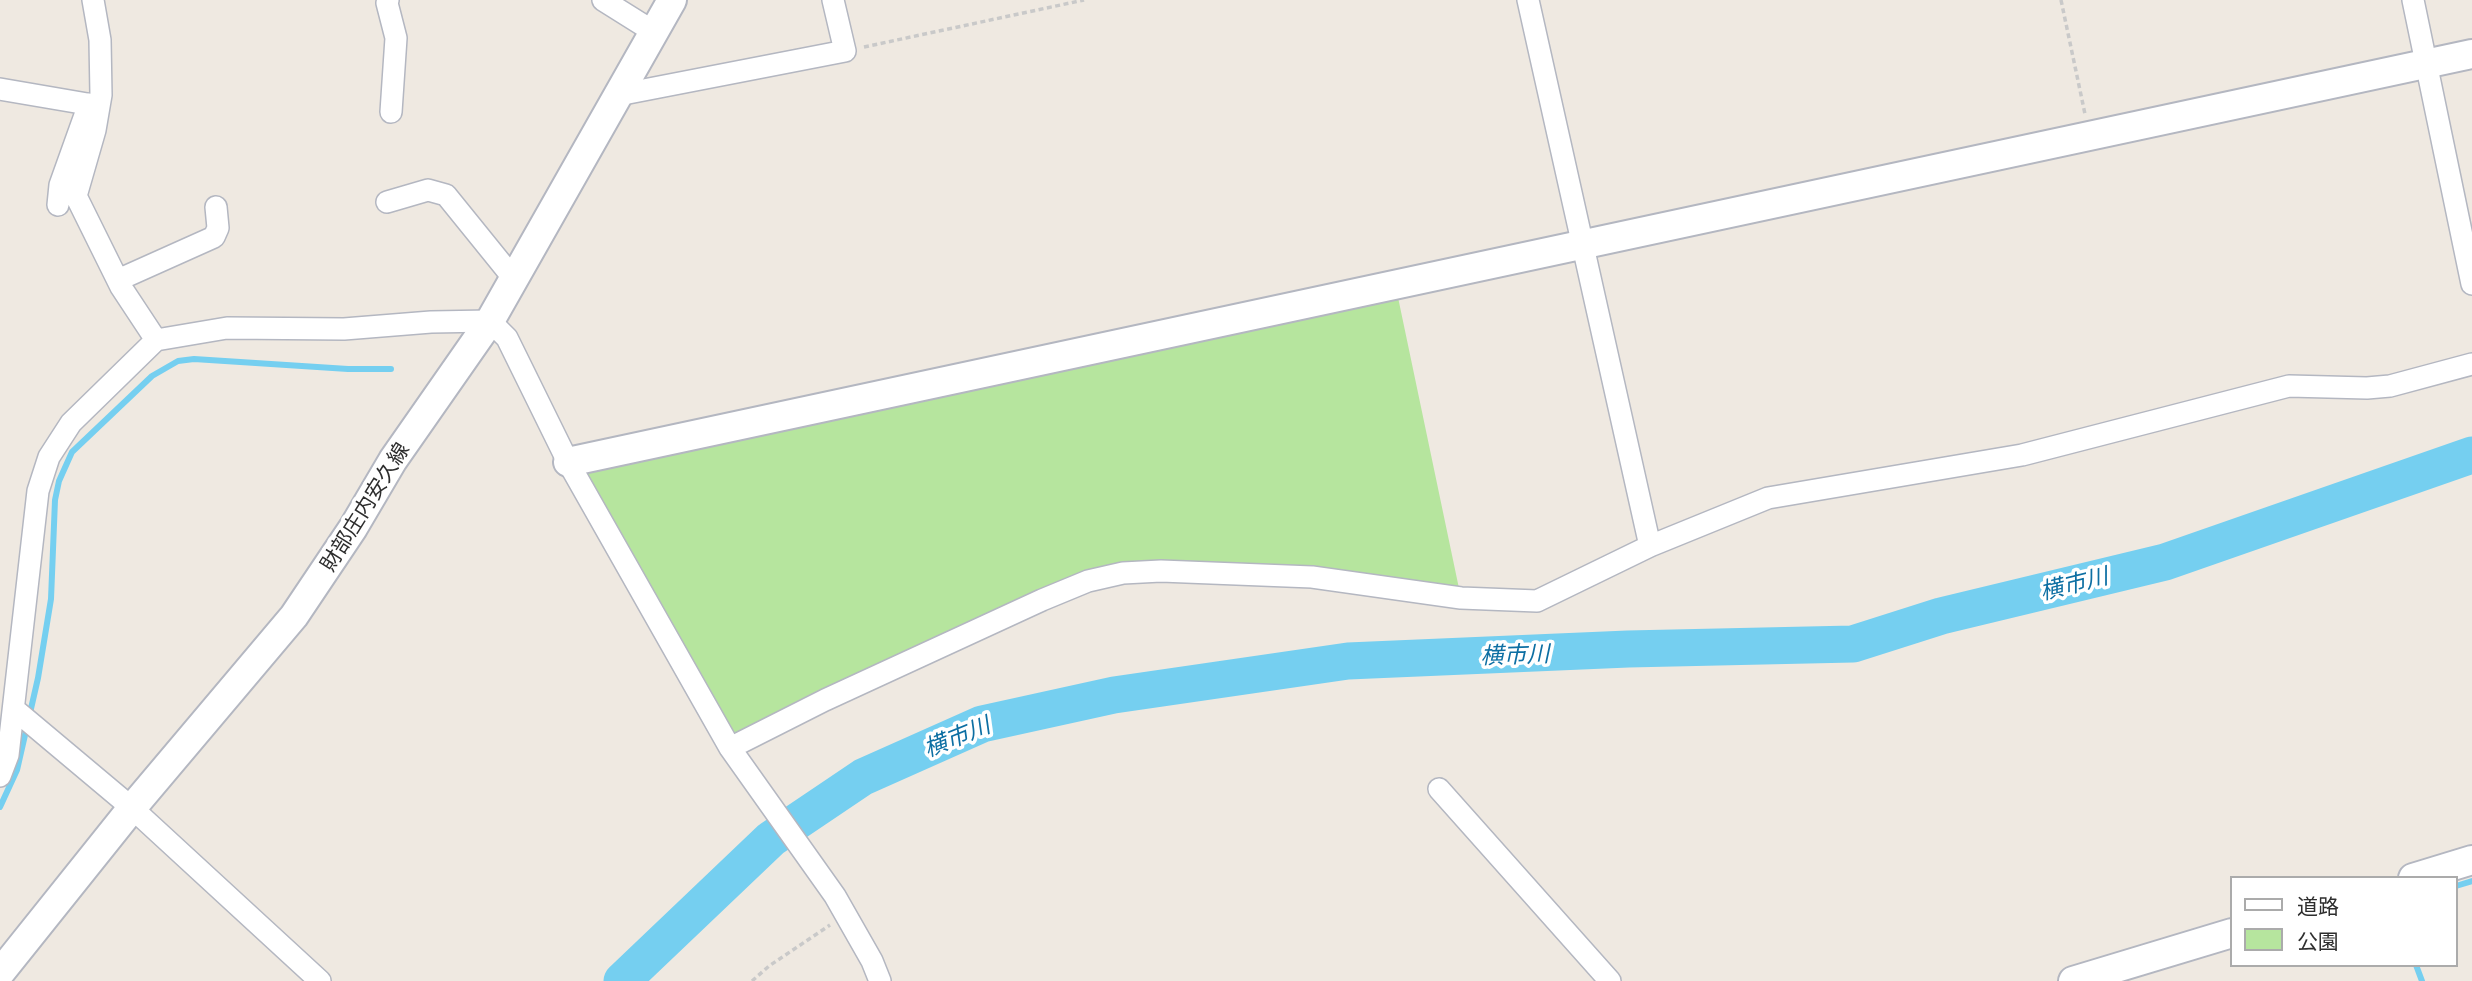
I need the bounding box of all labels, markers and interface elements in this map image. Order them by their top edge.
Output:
street label: 財部庄内安久線 [315,438,415,576]
water label: 横市川 [2037,562,2111,606]
water label: 横市川 [1480,640,1550,670]
water label: 横市川 [920,711,994,763]
legend [2230,876,2458,967]
text: 道路 [2297,894,2339,918]
text: 公園 [2297,929,2339,953]

